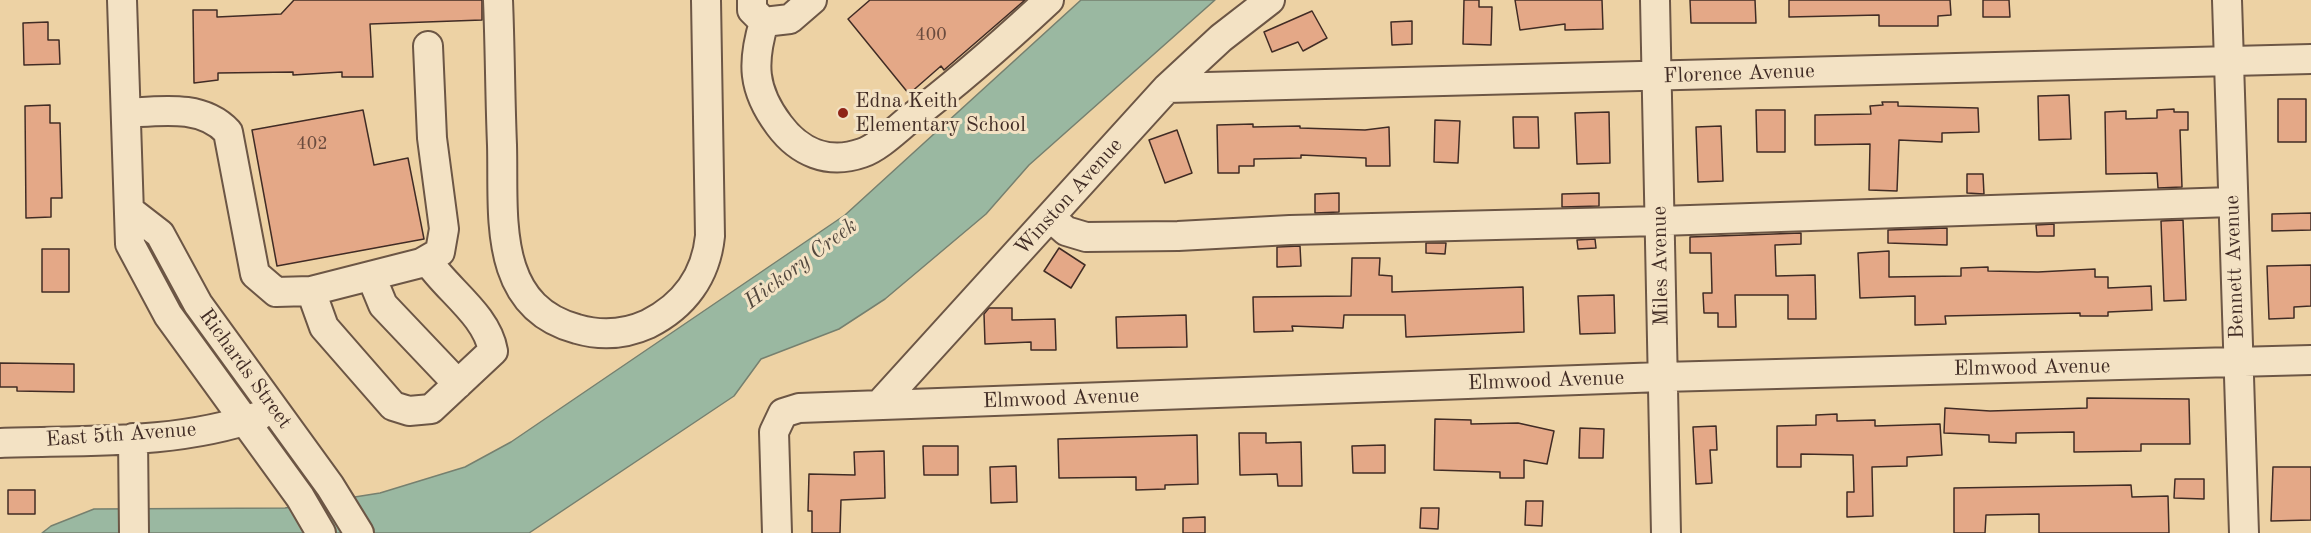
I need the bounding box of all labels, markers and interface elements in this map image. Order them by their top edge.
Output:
house number: 400 [915,24,947,46]
street label: Florence Avenue [1663,59,1815,89]
place label: Edna Keith Elementary School [855,88,1026,138]
marker: Edna Keith Elementary School [836,106,850,120]
house number: 402 [296,133,328,155]
street label: Winston Avenue [1010,133,1128,261]
street label: Bennett Avenue [2220,195,2250,339]
street label: Miles Avenue [1647,206,1675,326]
water label: Hickory Creek [739,213,863,315]
street label: Richards Street [193,304,297,434]
street label: Elmwood Avenue [1954,354,2110,382]
street label: Elmwood Avenue [1467,366,1625,396]
street label: Elmwood Avenue [982,384,1140,414]
street label: East 5th Avenue [45,417,197,453]

